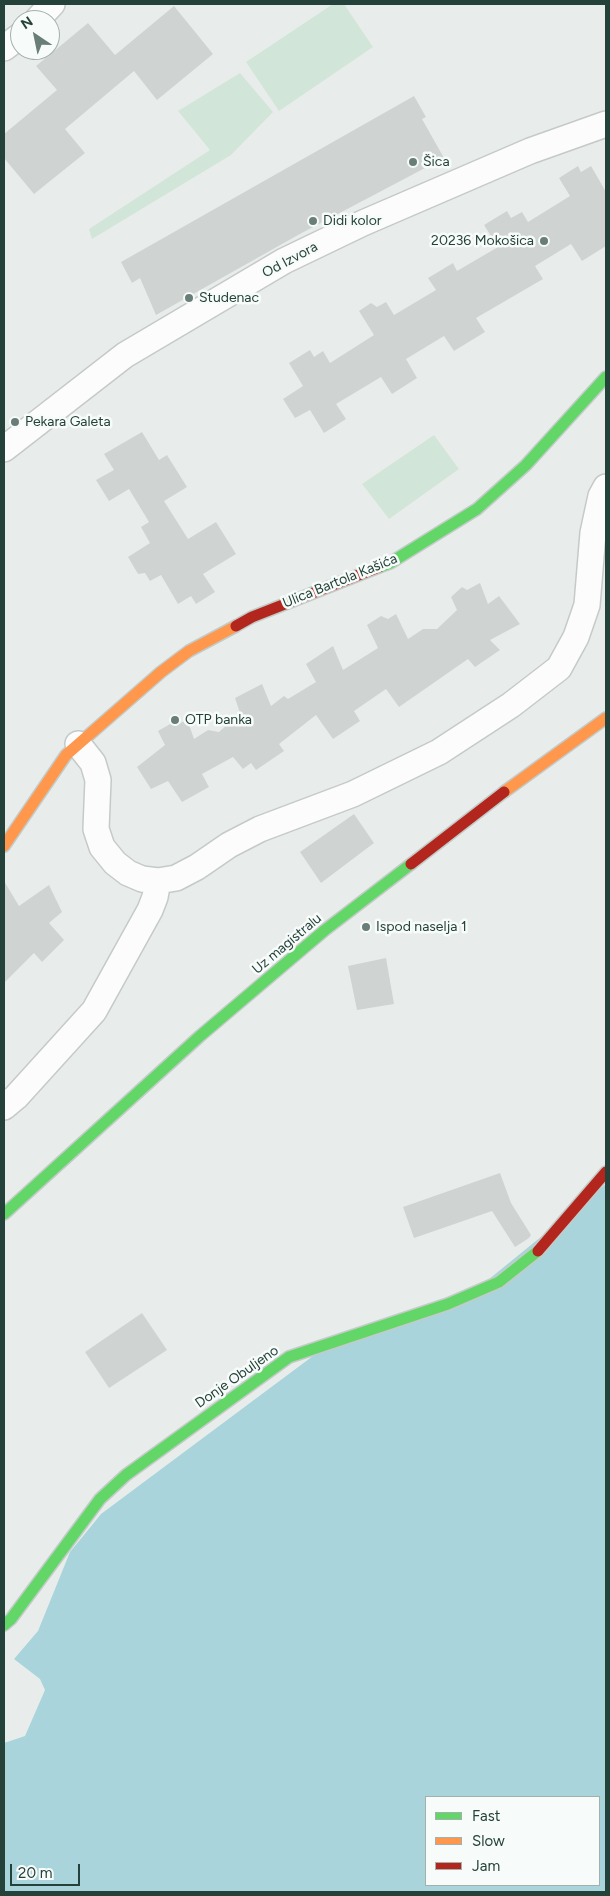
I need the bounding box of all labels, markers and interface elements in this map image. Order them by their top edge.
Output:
north arrow [10,10,60,60]
text: N [18,13,36,33]
place label: Šica [423,154,450,170]
marker: Šica [407,156,419,168]
place label: Didi kolor [323,213,381,229]
marker: Didi kolor [307,215,319,227]
place label: 20236 Mokošica [431,233,534,249]
marker: 20236 Mokošica [538,235,550,247]
street label: Od Izvora [259,238,321,282]
place label: Studenac [199,290,259,306]
marker: Studenac [183,292,195,304]
place label: Pekara Galeta [25,414,111,430]
marker: Pekara Galeta [9,416,21,428]
street label: Ulica Bartola Kašića [280,550,400,612]
place label: OTP banka [185,712,252,728]
marker: OTP banka [169,714,181,726]
street label: Uz magistralu [249,910,325,978]
place label: Ispod naselja 1 [376,919,467,935]
marker: Ispod naselja 1 [360,921,372,933]
street label: Donje Obuljeno [192,1342,282,1412]
legend [425,1796,600,1886]
text: Fast [472,1807,500,1825]
text: Slow [472,1832,505,1850]
scale bar [12,1854,82,1886]
text: Jam [472,1857,500,1875]
text: 20 m [18,1864,52,1882]

